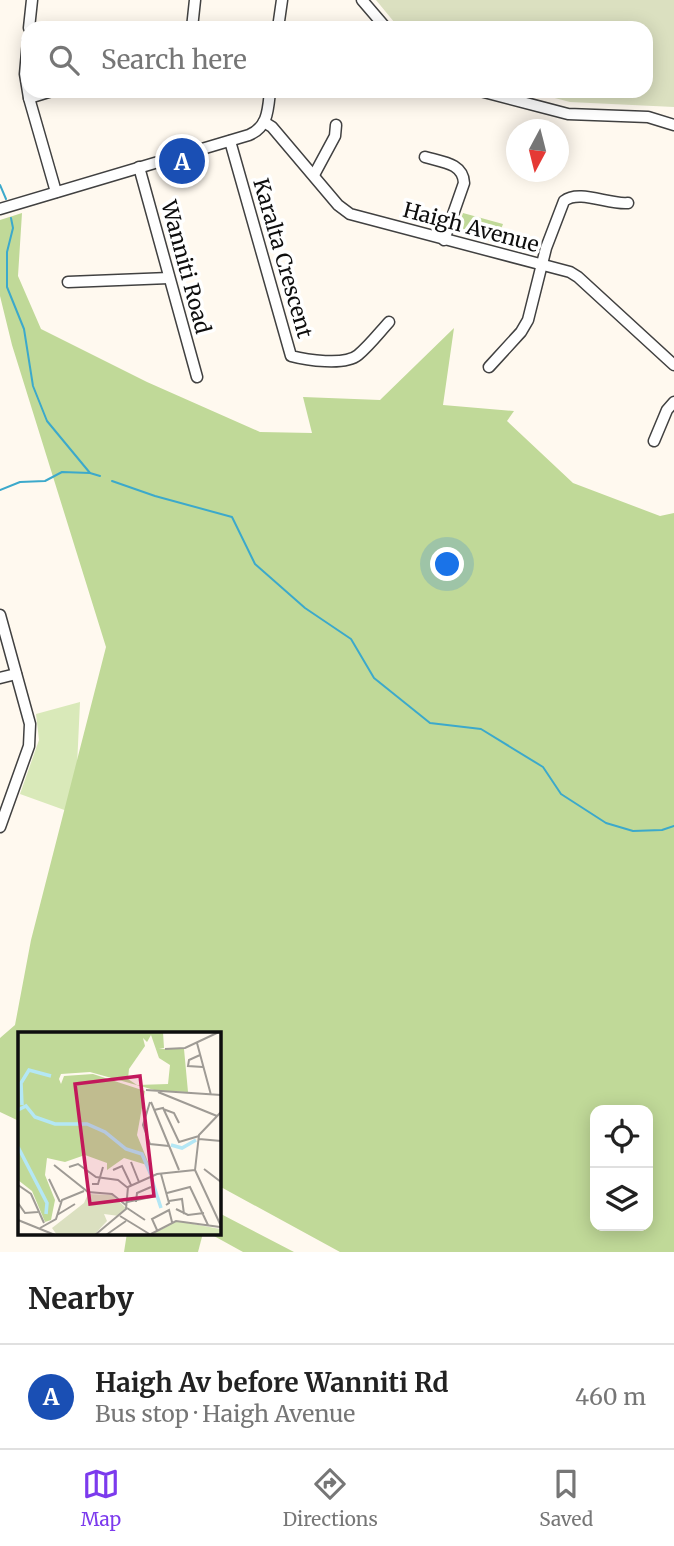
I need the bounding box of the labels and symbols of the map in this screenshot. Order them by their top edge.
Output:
north arrow [506,119,569,182]
pin: A [159,135,205,187]
street label: Karalta Crescent [247,175,319,341]
street label: Wanniti Road [155,196,217,337]
street label: Haigh Avenue [400,196,542,258]
your location [430,547,464,581]
inset map [18,1032,220,1234]

